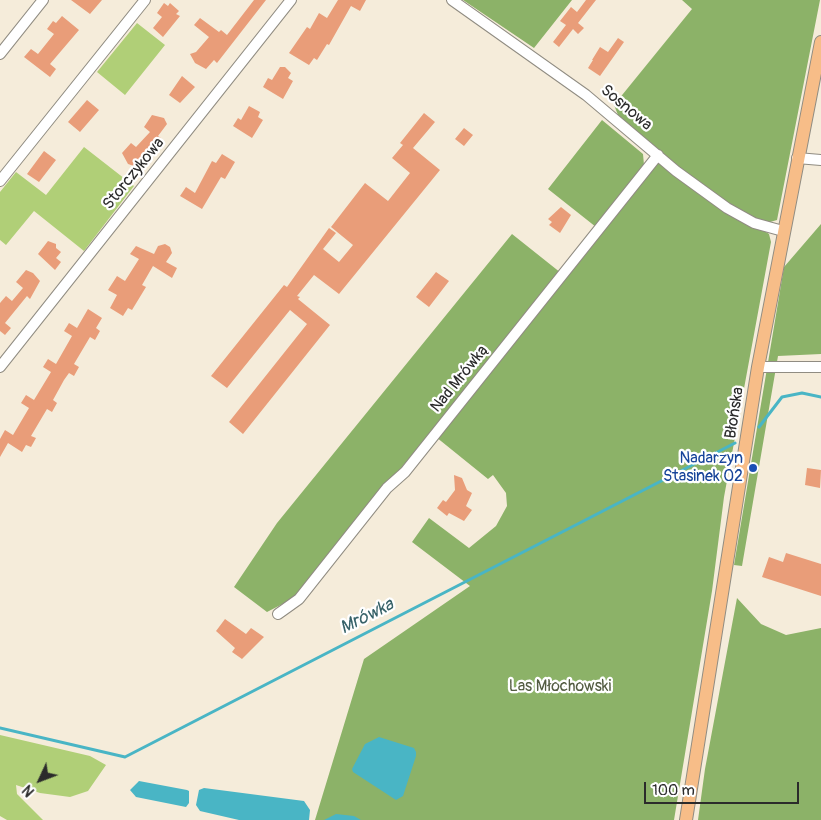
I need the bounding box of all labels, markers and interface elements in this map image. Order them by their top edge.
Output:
street label: Sosnowa [596,81,656,135]
street label: Storczykowa [99,134,169,214]
street label: Nad Mrówką [427,341,493,417]
street label: Błońska [721,386,749,440]
place label: Nadarzyn Stasinek 02 [663,449,743,487]
marker: Nadarzyn Stasinek 02 [747,462,759,474]
water label: Mrówka [337,594,397,640]
park label: Las Młochowski [509,677,611,697]
north arrow [15,755,65,805]
scale bar [646,772,801,804]
text: N [19,781,38,800]
text: 100 m [652,781,695,800]

